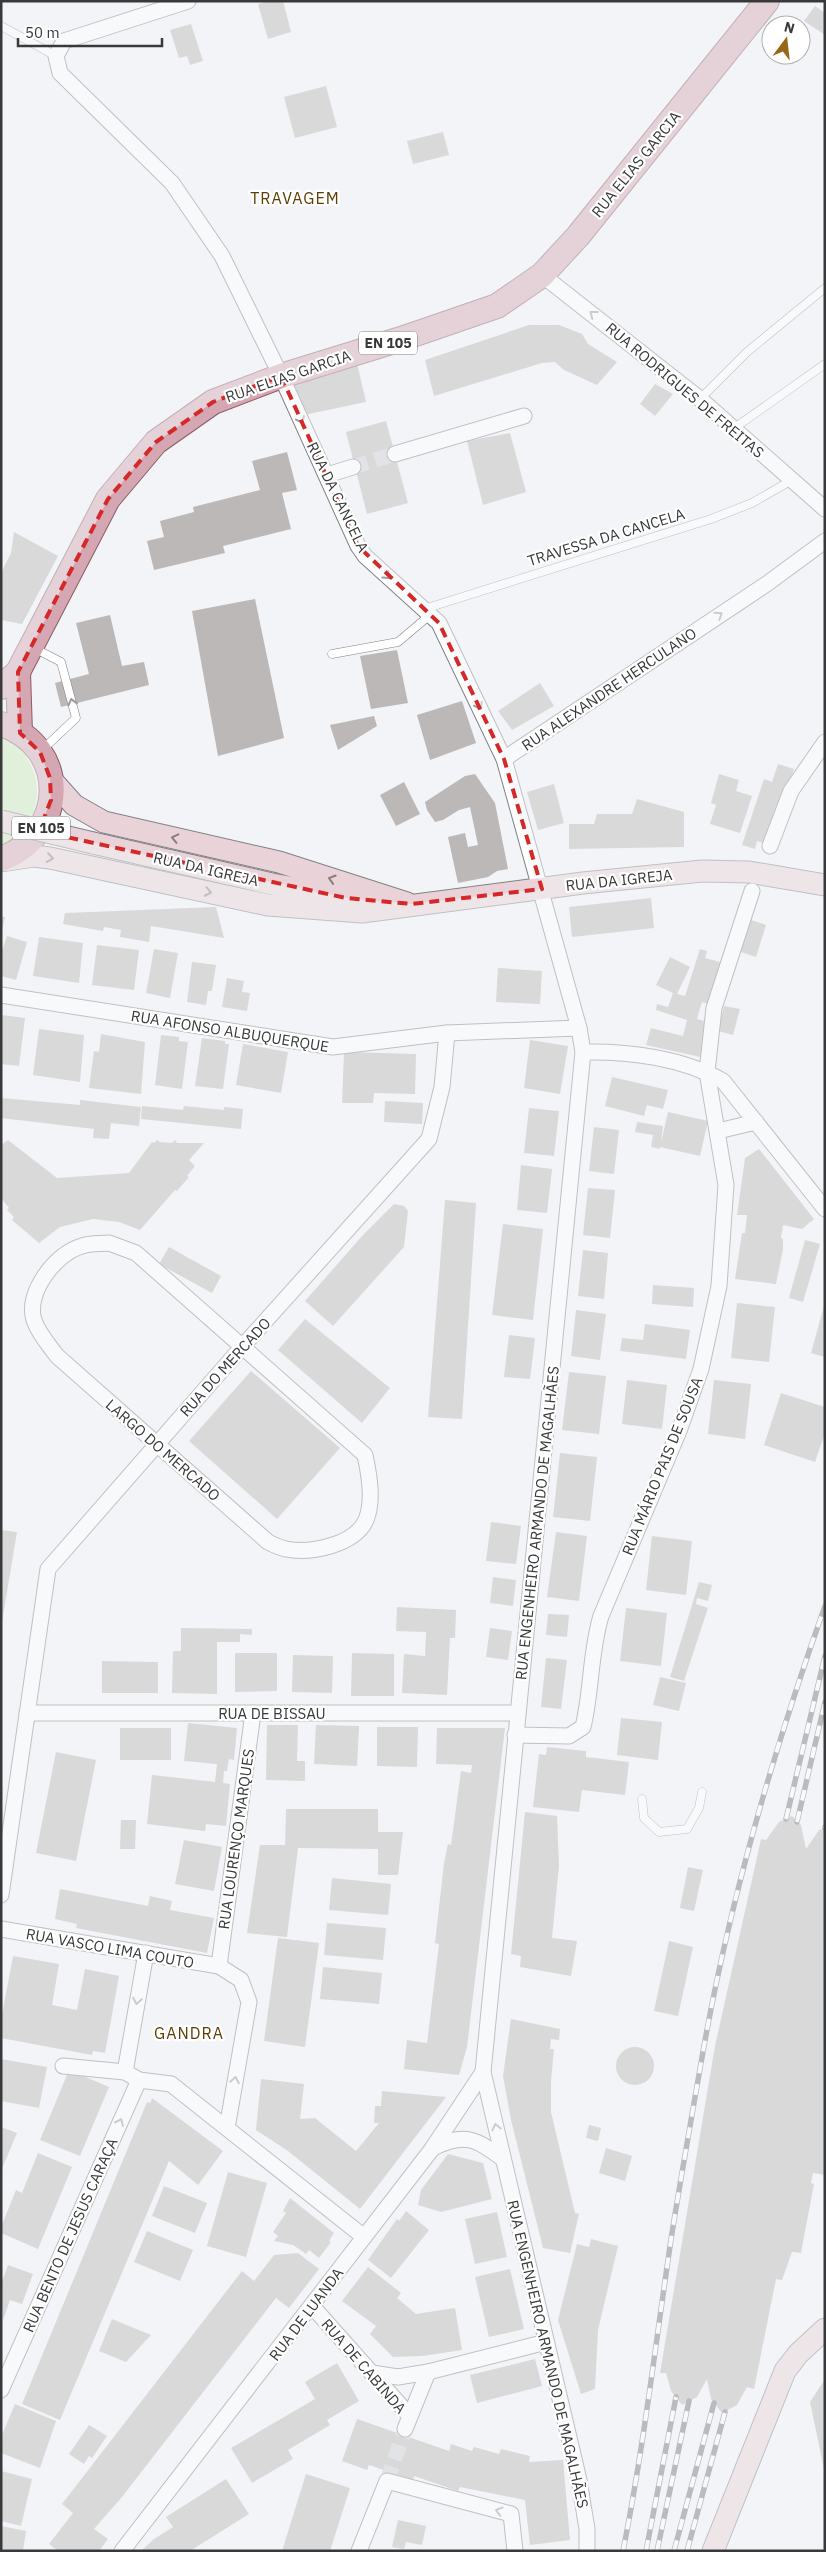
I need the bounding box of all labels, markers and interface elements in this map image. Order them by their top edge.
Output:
scale bar [18,15,161,47]
north arrow [761,15,811,65]
text: N [782,17,797,37]
text: 50 m [25,23,60,42]
street label: RUA ELIAS GARCIA [587,107,685,221]
district label: TRAVAGEM [250,188,340,208]
one-way arrow [590,312,599,320]
street label: RUA RODRIGUES DE FREITAS [602,318,768,462]
road number: EN 105 [359,332,417,354]
street label: RUA ELIAS GARCIA [223,346,353,406]
one-way arrow [295,415,305,424]
street label: RUA DA CANCELA [303,439,373,556]
street label: TRAVESSA DA CANCELA [525,504,687,570]
one-way arrow [381,570,390,579]
one-way arrow [713,612,723,621]
street label: RUA ALEXANDRE HERCULANO [518,623,700,755]
one-way arrow [67,697,78,706]
one-way arrow [472,701,483,710]
road number: EN 105 [12,816,70,840]
one-way arrow [171,833,180,844]
street label: RUA DA IGREJA [152,848,261,890]
one-way arrow [46,852,54,863]
street label: RUA DA IGREJA [565,865,674,895]
one-way arrow [329,875,337,885]
one-way arrow [204,886,213,897]
street label: RUA AFONSO ALBUQUERQUE [130,1006,330,1056]
street label: RUA DO MERCADO [176,1314,274,1420]
street label: RUA ENGENHEIRO ARMANDO DE MAGALHÃES [511,1365,563,1681]
street label: RUA MÁRIO PAIS DE SOUSA [617,1374,707,1558]
street label: LARGO DO MERCADO [102,1395,224,1505]
street label: RUA DE BISSAU [218,1704,326,1723]
street label: RUA LOURENÇO MARQUES [214,1747,258,1931]
street label: RUA VASCO LIMA COUTO [24,1924,196,1972]
one-way arrow [133,1997,143,2006]
district label: GANDRA [154,2023,224,2043]
one-way arrow [230,2075,240,2084]
one-way arrow [114,2118,125,2127]
one-way arrow [491,2123,502,2132]
street label: RUA BENTO DE JESUS CARAÇA [18,2134,122,2335]
street label: RUA ENGENHEIRO ARMANDO DE MAGALHÃES [503,2198,593,2510]
street label: RUA DE LUANDA [265,2263,347,2364]
street label: RUA DE CABINDA [318,2315,411,2418]
one-way arrow [495,2506,504,2517]

